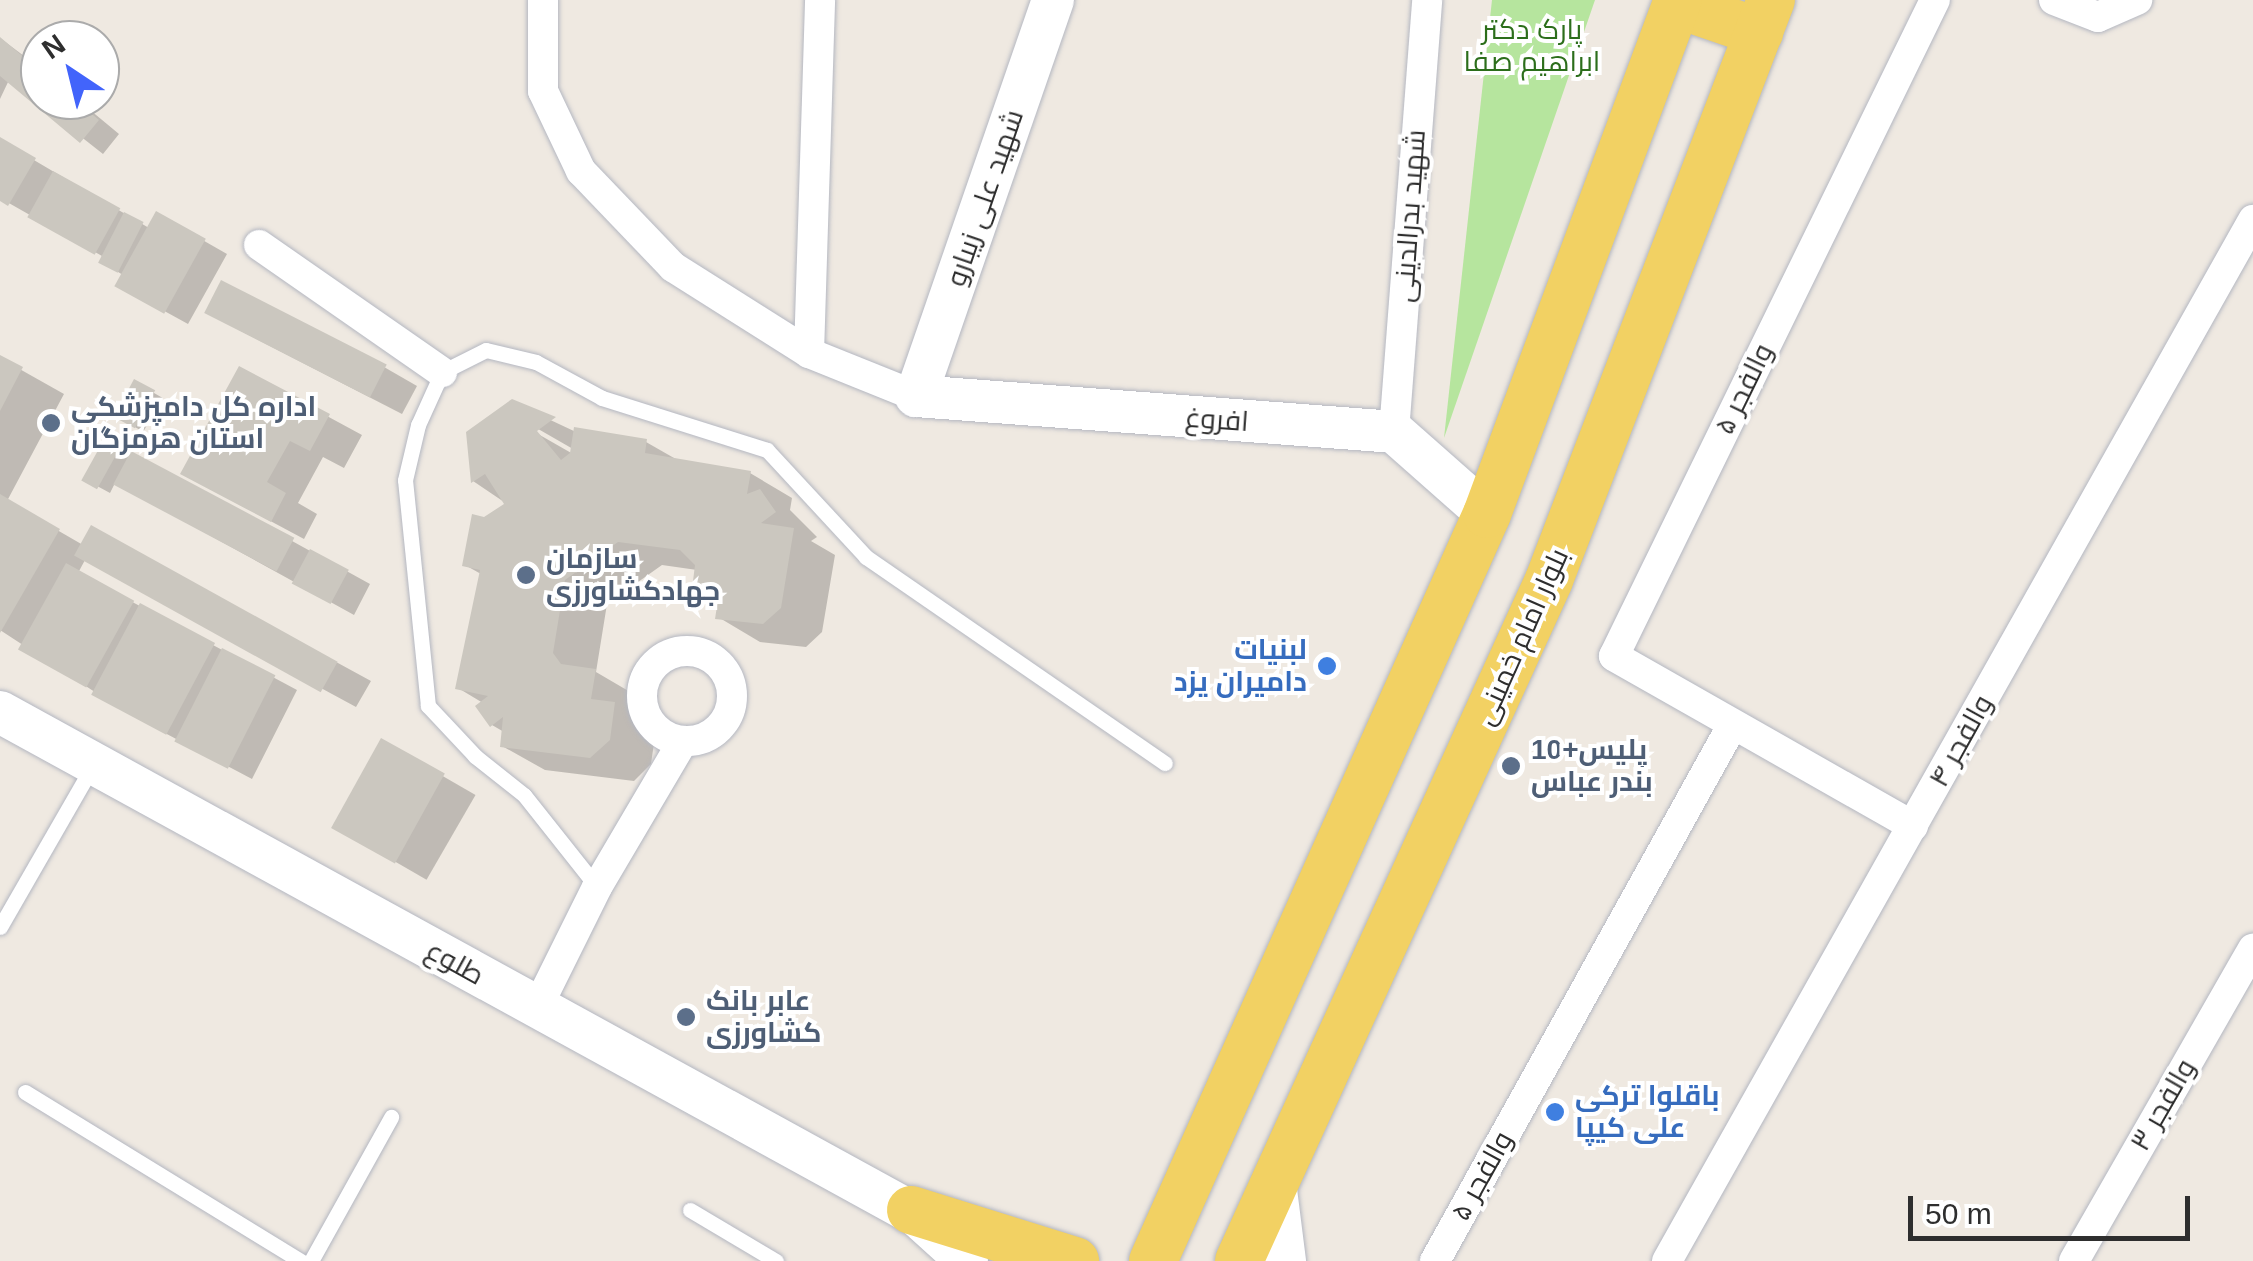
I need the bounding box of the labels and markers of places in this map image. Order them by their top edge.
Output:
place label: اداره کل دامپزشکی استان هرمزگان [71,390,316,456]
marker: اداره کل دامپزشکی استان هرمزگان [40,412,62,434]
place label: سازمان جهادکشاورزی [546,542,720,608]
marker: سازمان جهادکشاورزی [515,564,537,586]
place label: لبنیات دامیران یزد [1174,633,1307,699]
marker: لبنیات دامیران یزد [1316,655,1338,677]
place label: پليس+10 بندر عباس [1531,733,1653,799]
marker: پليس+10 بندر عباس [1500,755,1522,777]
place label: عابر بانک کشاورزی [706,984,821,1050]
marker: عابر بانک کشاورزی [675,1006,697,1028]
place label: باقلوا ترکی علی کیپا [1575,1079,1720,1145]
marker: باقلوا ترکی علی کیپا [1544,1101,1566,1123]

